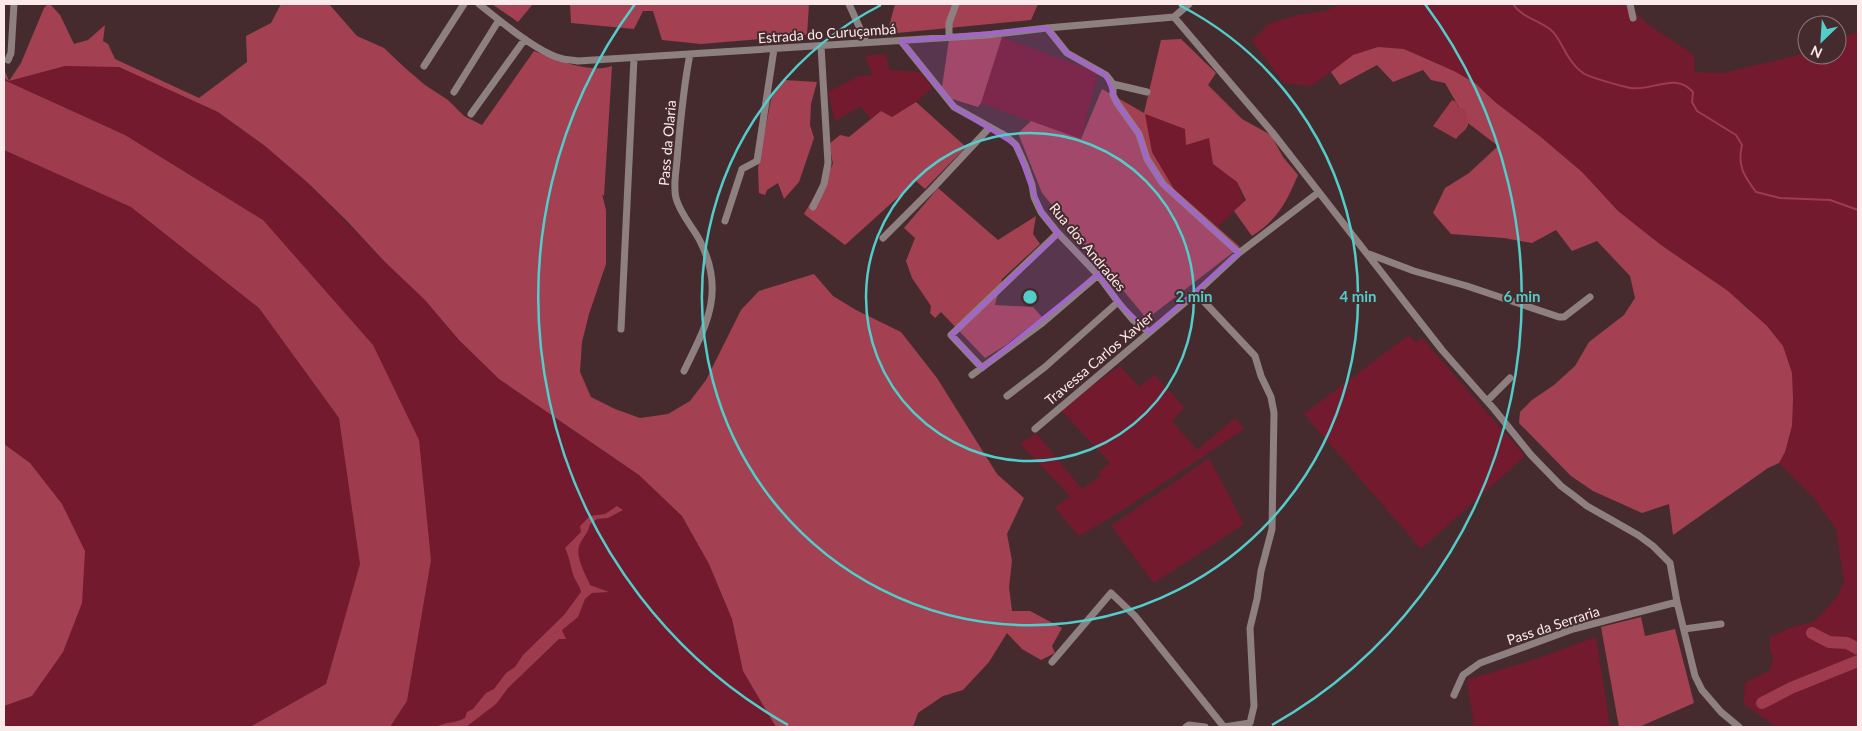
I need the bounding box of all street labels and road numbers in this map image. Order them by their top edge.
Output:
street label: Estrada do Curuçambá [757,20,897,46]
street label: Pass da Olaria [655,99,679,187]
street label: Rua dos Andrades [1046,199,1130,295]
street label: Travessa Carlos Xavier [1041,308,1157,408]
street label: Pass da Serraria [1504,602,1602,648]

